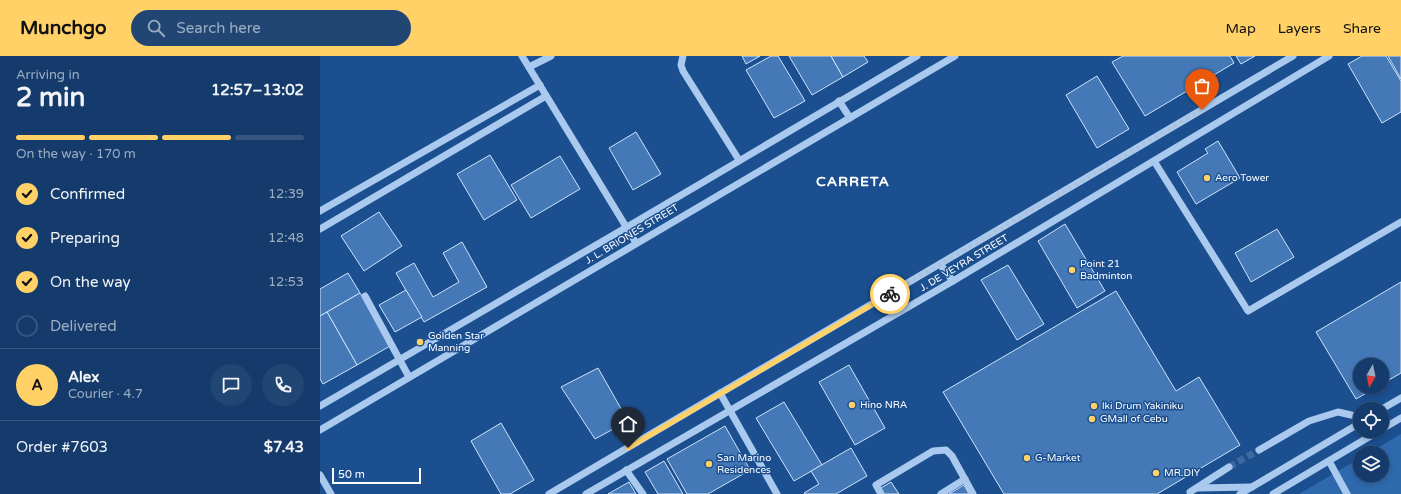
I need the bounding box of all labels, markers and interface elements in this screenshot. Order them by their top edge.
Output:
search box [131,10,411,46]
text: Munchgo [20,17,107,39]
icon: search [145,17,167,39]
text: Search here [177,19,261,37]
text: Map [1226,20,1256,37]
text: Layers [1278,20,1321,37]
text: Share [1343,20,1381,37]
text: Arriving in [16,67,80,83]
pin [1185,69,1219,110]
icon: bag [1191,75,1213,97]
text: 12:57–13:02 [211,81,304,99]
text: 2 min [16,82,85,113]
text: On the way · 170 m [16,146,136,162]
place label: Aero Tower [1215,172,1269,184]
district label: CARRETA [816,173,890,190]
marker: Aero Tower [1202,173,1212,183]
icon: check [16,183,38,205]
text: Confirmed [50,185,125,203]
text: 12:39 [268,186,304,202]
street label: J. L. BRIONES STREET [583,201,681,267]
icon: check [16,227,38,249]
text: Preparing [50,229,120,247]
text: 12:48 [268,230,304,246]
street label: J. DE VEYRA STREET [918,232,1010,294]
place label: Point 21 Badminton [1080,258,1132,282]
marker: Point 21 Badminton [1067,265,1077,275]
icon: check [16,271,38,293]
text: On the way [50,273,130,291]
text: 12:53 [268,274,304,290]
courier [870,274,910,314]
icon: bike [879,283,901,305]
text: Delivered [50,317,117,335]
place label: Golden Star Manning [428,330,484,354]
marker: Golden Star Manning [415,337,425,347]
north arrow [1353,358,1389,394]
map controls [1353,358,1389,482]
button: chat [210,364,252,406]
button: phone [262,364,304,406]
text: Alex [68,368,99,386]
text: A [31,376,43,394]
text: Courier · 4.7 [68,386,143,402]
place label: Hino NRA [860,399,907,411]
marker: Hino NRA [847,400,857,410]
place label: lki Drum Yakiniku [1102,400,1183,412]
marker: lki Drum Yakiniku [1089,401,1099,411]
button: locate [1353,402,1389,438]
pin [611,407,645,448]
icon: home [617,413,639,435]
place label: GMall of Cebu [1100,413,1168,425]
marker: GMall of Cebu [1087,414,1097,424]
text: Order #7603 [16,438,108,456]
text: $7.43 [264,438,304,456]
button: layers [1353,446,1389,482]
place label: San Marino Residences [717,452,771,476]
place label: G-Market [1035,452,1081,464]
marker: G-Market [1022,453,1032,463]
marker: San Marino Residences [704,459,714,469]
scale bar [332,466,421,485]
place label: MR.DIY [1164,467,1201,479]
text: 50 m [338,468,365,481]
marker: MR.DIY [1151,468,1161,478]

